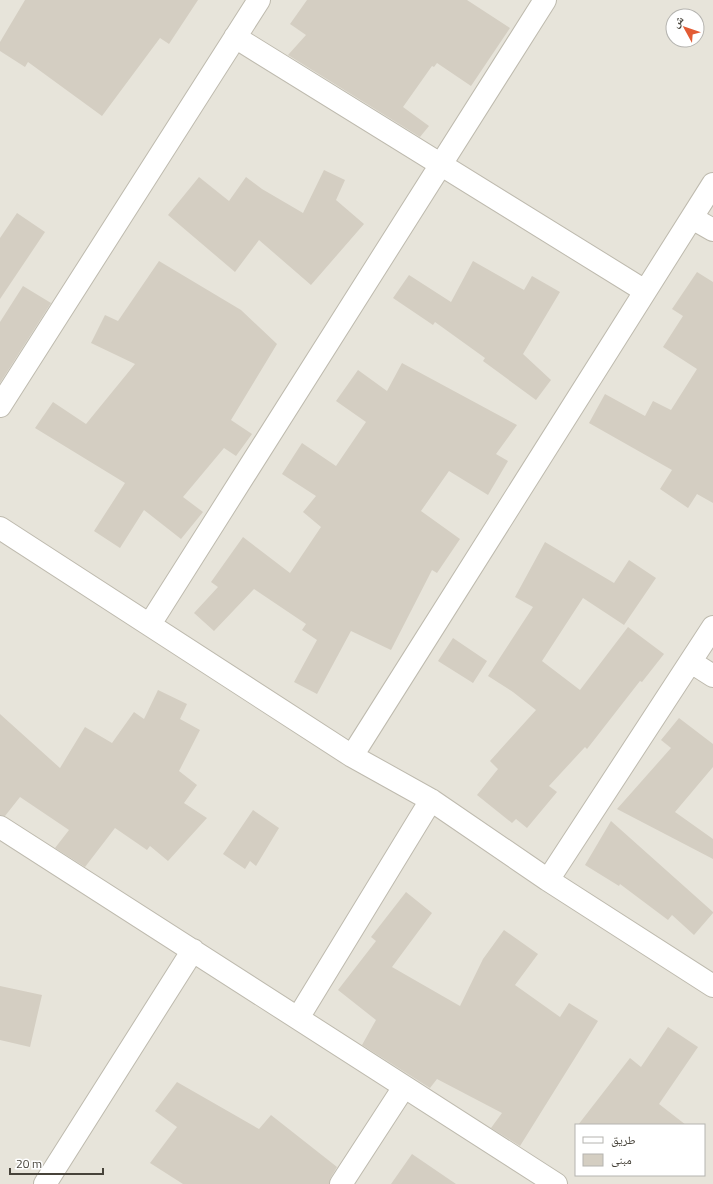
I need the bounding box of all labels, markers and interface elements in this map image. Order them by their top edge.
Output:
north arrow [665,8,705,48]
text: ش [667,12,687,31]
legend [575,1124,705,1176]
text: طريق [611,1130,636,1149]
scale bar [10,1150,103,1176]
text: مبنى [611,1150,632,1169]
text: 20 m [16,1154,42,1173]

